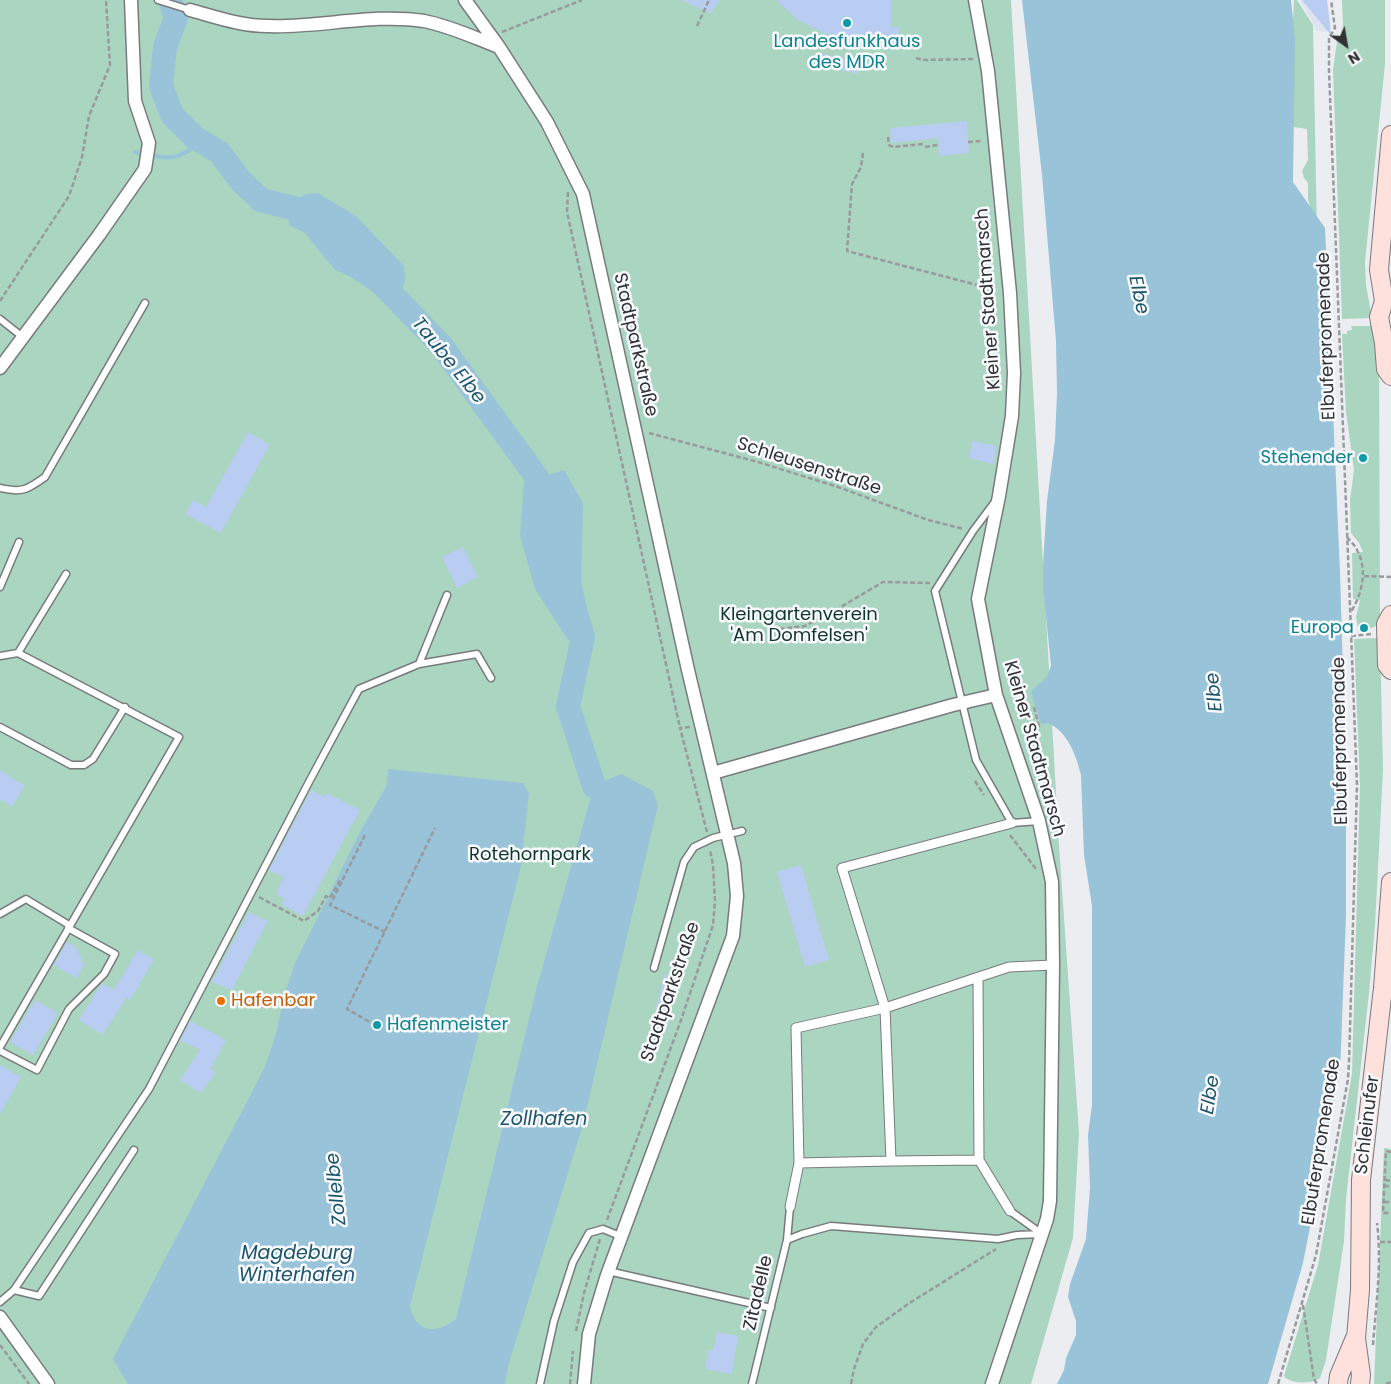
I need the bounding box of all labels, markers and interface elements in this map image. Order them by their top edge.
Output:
marker: Landesfunkhaus des MDR [841,17,853,29]
north arrow [1321,20,1371,70]
place label: Landesfunkhaus des MDR [773,31,921,74]
text: N [1344,46,1364,69]
street label: Kleiner Stadtmarsch [972,207,1006,391]
street label: Elbuferpromenade [1313,252,1341,420]
street label: Stadtparkstraße [608,271,662,419]
water label: Elbe [1123,274,1153,316]
water label: Taube Elbe [406,313,490,409]
street label: Schleusenstraße [734,433,884,501]
place label: Stehender [1260,447,1353,469]
marker: Stehender [1357,452,1369,464]
park label: Kleingartenverein 'Am Domfelsen' [720,604,878,646]
place label: Europa [1291,617,1354,639]
marker: Europa [1358,622,1370,634]
street label: Elbuferpromenade [1329,657,1353,825]
street label: Kleiner Stadtmarsch [998,658,1070,840]
water label: Elbe [1202,671,1228,713]
park label: Rotehornpark [469,844,591,866]
street label: Stadtparkstraße [637,919,705,1065]
place label: Hafenbar [231,990,315,1012]
marker: Hafenbar [215,995,227,1007]
place label: Hafenmeister [387,1014,508,1036]
marker: Hafenmeister [371,1019,383,1031]
street label: Elbuferpromenade [1298,1057,1346,1227]
water label: Elbe [1197,1074,1225,1116]
street label: Schleinufer [1351,1074,1385,1176]
water label: Zollhafen [501,1109,587,1131]
water label: Zollelbe [322,1152,352,1226]
water label: Magdeburg Winterhafen [239,1243,355,1287]
street label: Zitadelle [740,1253,778,1333]

